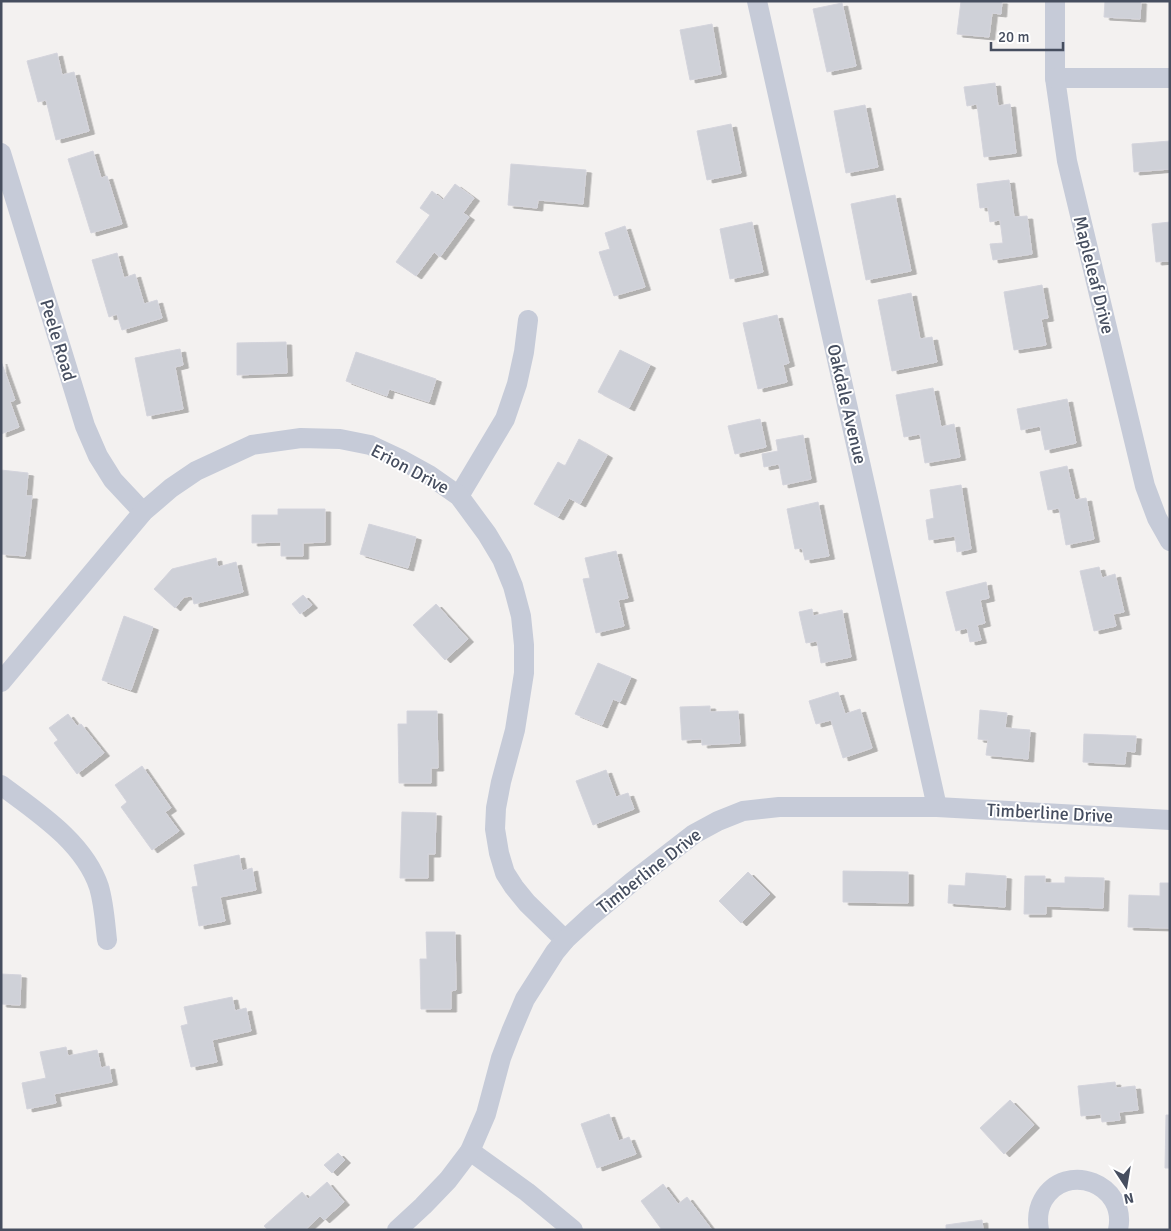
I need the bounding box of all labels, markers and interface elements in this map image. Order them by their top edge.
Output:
scale bar [991,20,1064,52]
text: 20 m [998,28,1029,46]
street label: Mapleleaf Drive [1069,214,1119,336]
street label: Peele Road [35,296,81,384]
street label: Oakdale Avenue [822,342,872,466]
street label: Erion Drive [367,439,453,499]
street label: Timberline Drive [986,799,1114,827]
street label: Timberline Drive [592,823,706,919]
north arrow [1101,1161,1151,1211]
text: N [1122,1189,1135,1208]

